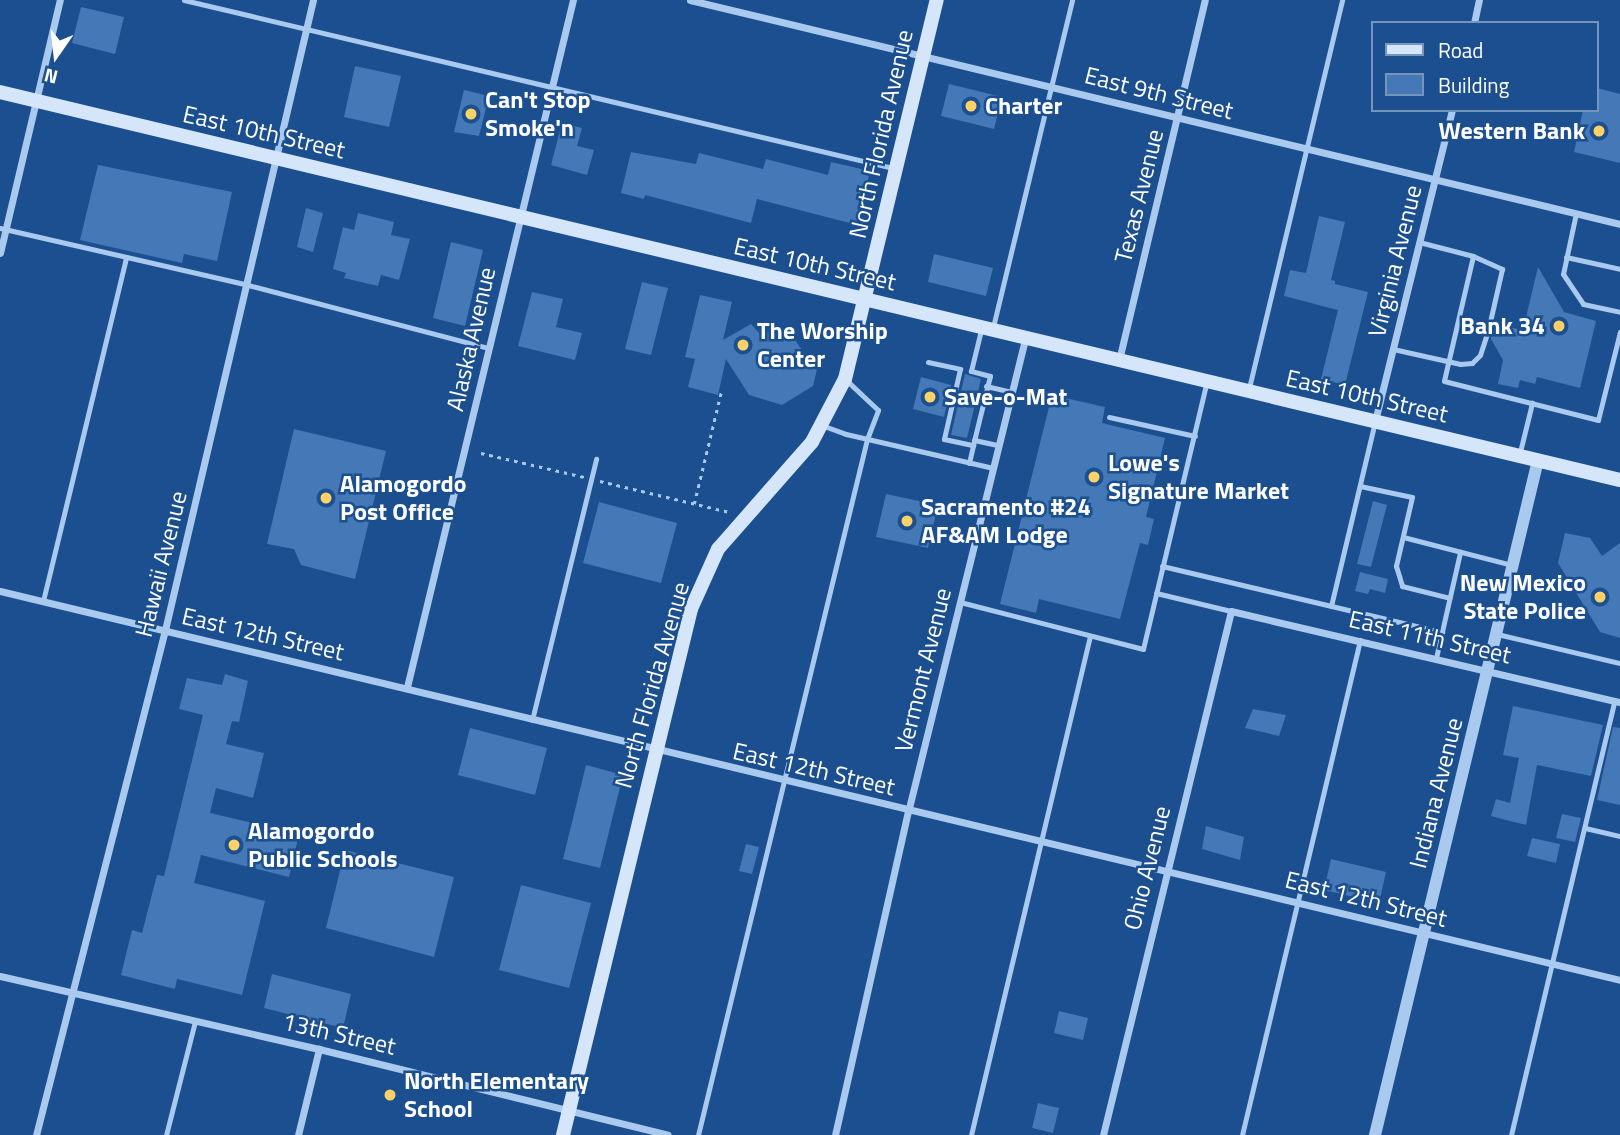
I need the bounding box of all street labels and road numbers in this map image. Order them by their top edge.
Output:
street label: North Florida Avenue [843,27,919,241]
street label: East 9th Street [1082,61,1236,125]
street label: East 10th Street [180,99,348,165]
street label: Texas Avenue [1108,126,1170,266]
street label: Virginia Avenue [1362,182,1428,340]
street label: East 10th Street [731,231,899,297]
street label: Alaska Avenue [440,264,502,414]
street label: East 10th Street [1283,363,1451,429]
street label: Hawaii Avenue [129,488,193,640]
street label: North Florida Avenue [609,579,695,791]
street label: Vermont Avenue [889,585,957,755]
street label: East 12th Street [179,601,347,667]
street label: East 11th Street [1346,604,1514,670]
street label: Indiana Avenue [1403,715,1469,871]
street label: East 12th Street [730,736,898,802]
street label: Ohio Avenue [1118,803,1176,933]
street label: East 12th Street [1282,865,1450,933]
street label: 13th Street [280,1007,398,1061]

